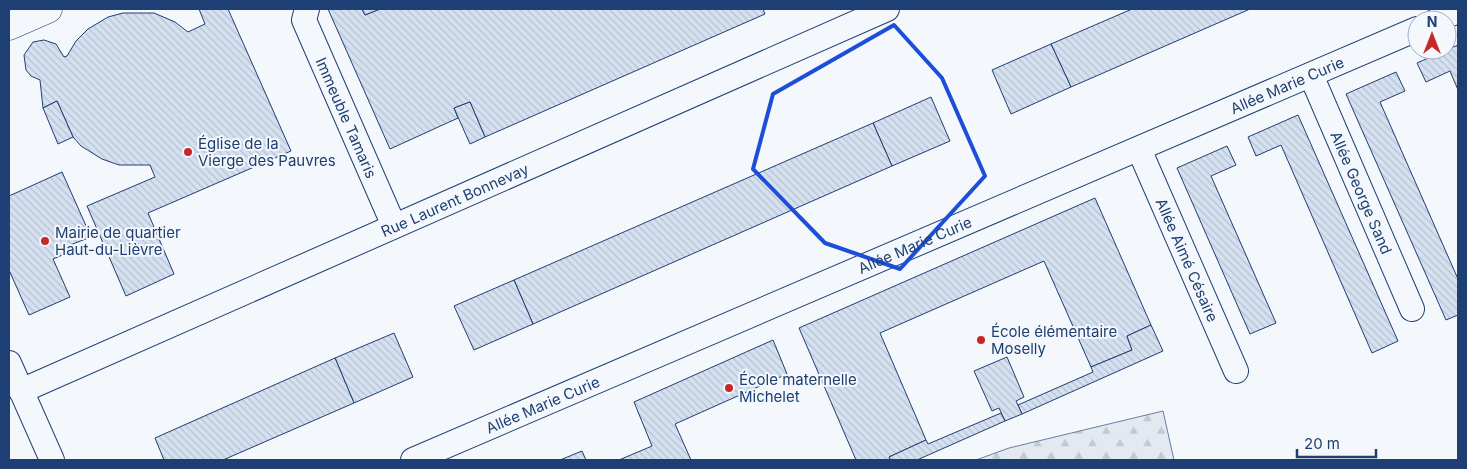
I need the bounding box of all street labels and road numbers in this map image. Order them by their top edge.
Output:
street label: Allée Marie Curie [1227,52,1347,118]
street label: Immeuble Tamaris [312,54,381,181]
street label: Allée George Sand [1327,128,1397,257]
street label: Rue Laurent Bonnevay [378,159,532,241]
street label: Allée Aimé Césaire [1152,195,1223,325]
street label: Allée Marie Curie [855,212,975,277]
street label: Allée Marie Curie [483,372,602,437]

